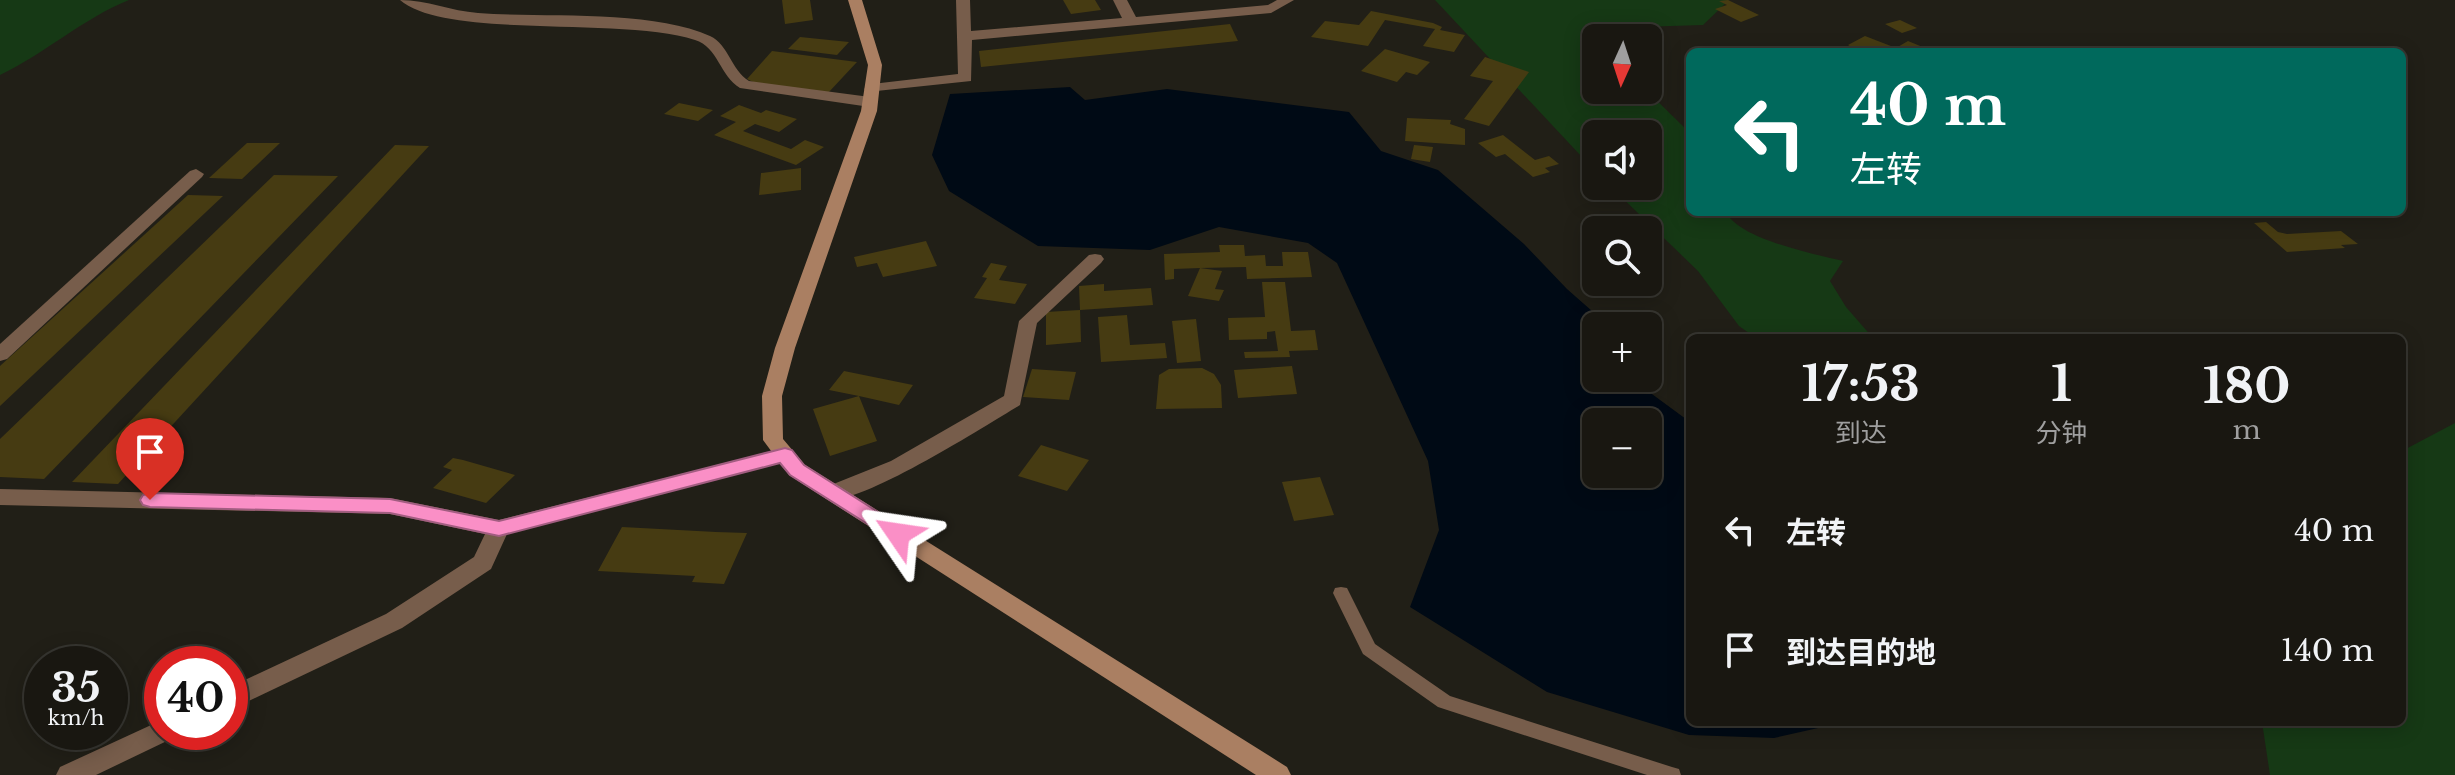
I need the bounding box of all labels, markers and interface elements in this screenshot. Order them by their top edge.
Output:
north arrow [1582,24,1662,104]
map controls [1582,24,1662,488]
text: 40 m [1850,71,2006,140]
icon: left [1718,80,1822,184]
button: sound [1582,120,1662,200]
text: 左转 [1850,147,1922,192]
button: search [1582,216,1662,296]
button: + [1582,312,1662,392]
text: 17:53 [1801,354,1920,414]
text: 1 [2051,354,2072,414]
text: 180 [2203,356,2291,416]
button: − [1582,408,1662,488]
text: m [2233,414,2261,446]
text: 到达 [1835,417,1887,449]
text: 分钟 [2035,417,2087,449]
pin [116,418,184,500]
icon: arrive [128,430,172,474]
position arrow [856,492,940,576]
icon: left [1718,508,1762,552]
text: 40 m [2294,512,2374,549]
text: 左转 [1786,514,1846,551]
icon: arrive [1718,628,1762,672]
text: 140 m [2281,632,2374,669]
text: 到达目的地 [1786,634,1936,671]
speed limit sign: 40 [144,646,248,750]
text: 35 [51,663,101,713]
text: km/h [48,706,104,730]

